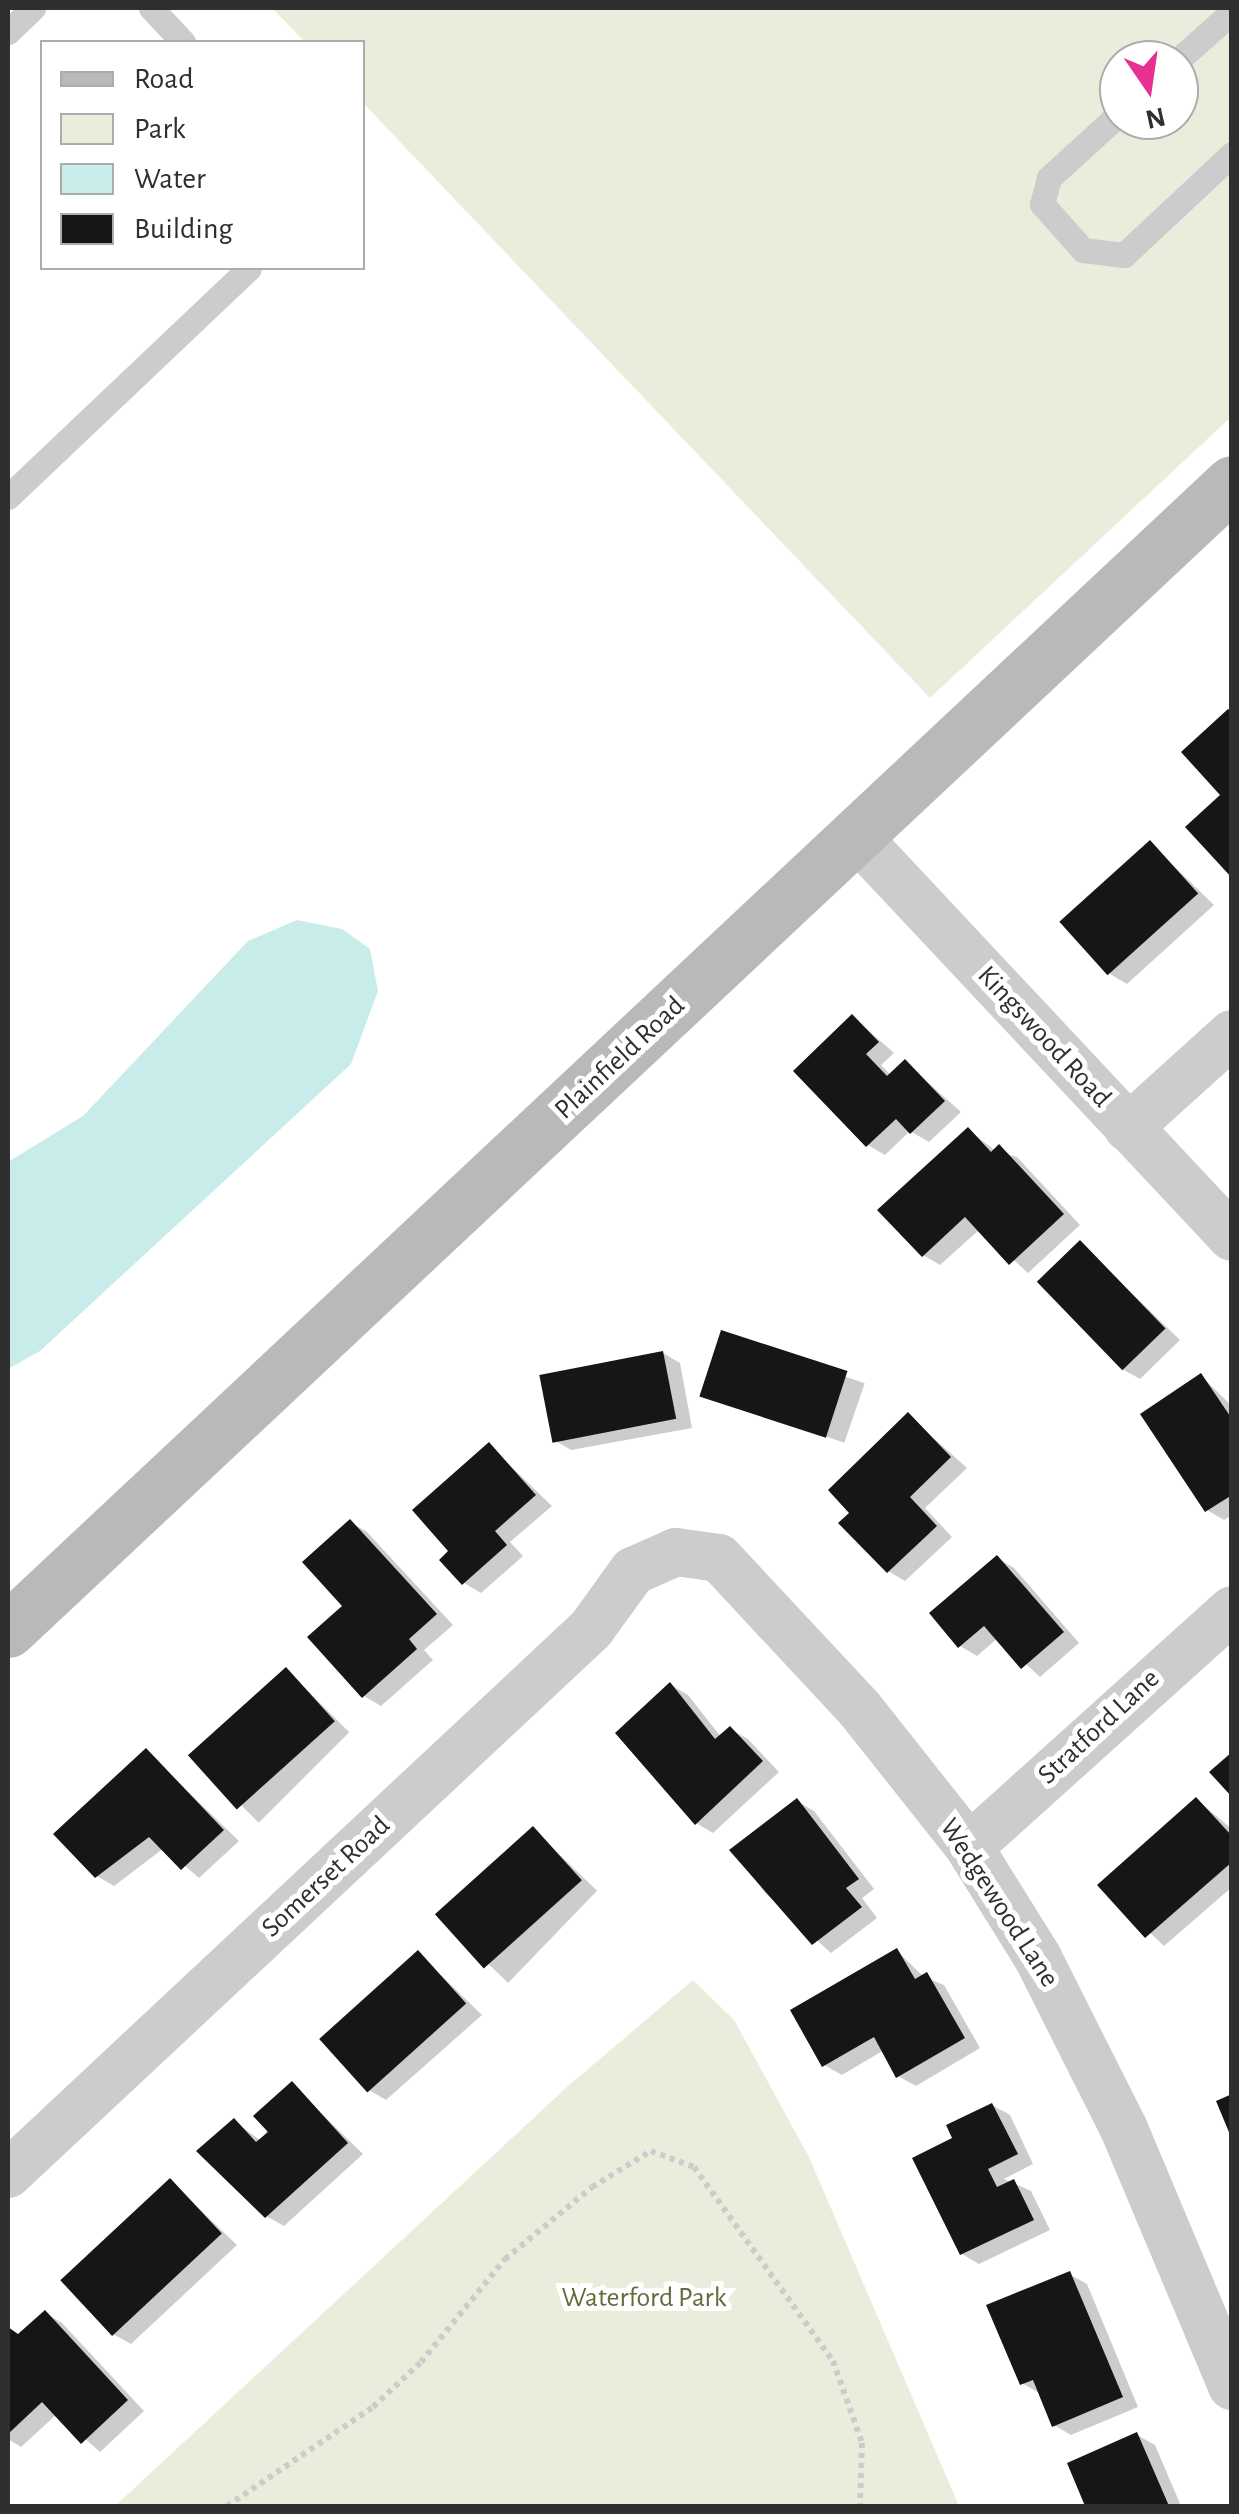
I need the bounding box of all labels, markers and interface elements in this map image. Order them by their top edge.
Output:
legend [40,40,365,270]
north arrow [1099,40,1199,140]
text: Road [134,64,194,94]
text: N [1143,101,1168,133]
text: Park [134,114,186,144]
text: Water [134,164,206,194]
text: Building [134,214,233,244]
street label: Kingswood Road [970,959,1118,1115]
street label: Plainfield Road [548,989,692,1127]
street label: Stratford Lane [1031,1662,1167,1792]
street label: Somerset Road [255,1809,397,1945]
street label: Wedgewood Lane [932,1812,1066,1994]
park label: Waterford Park [562,2281,726,2315]

